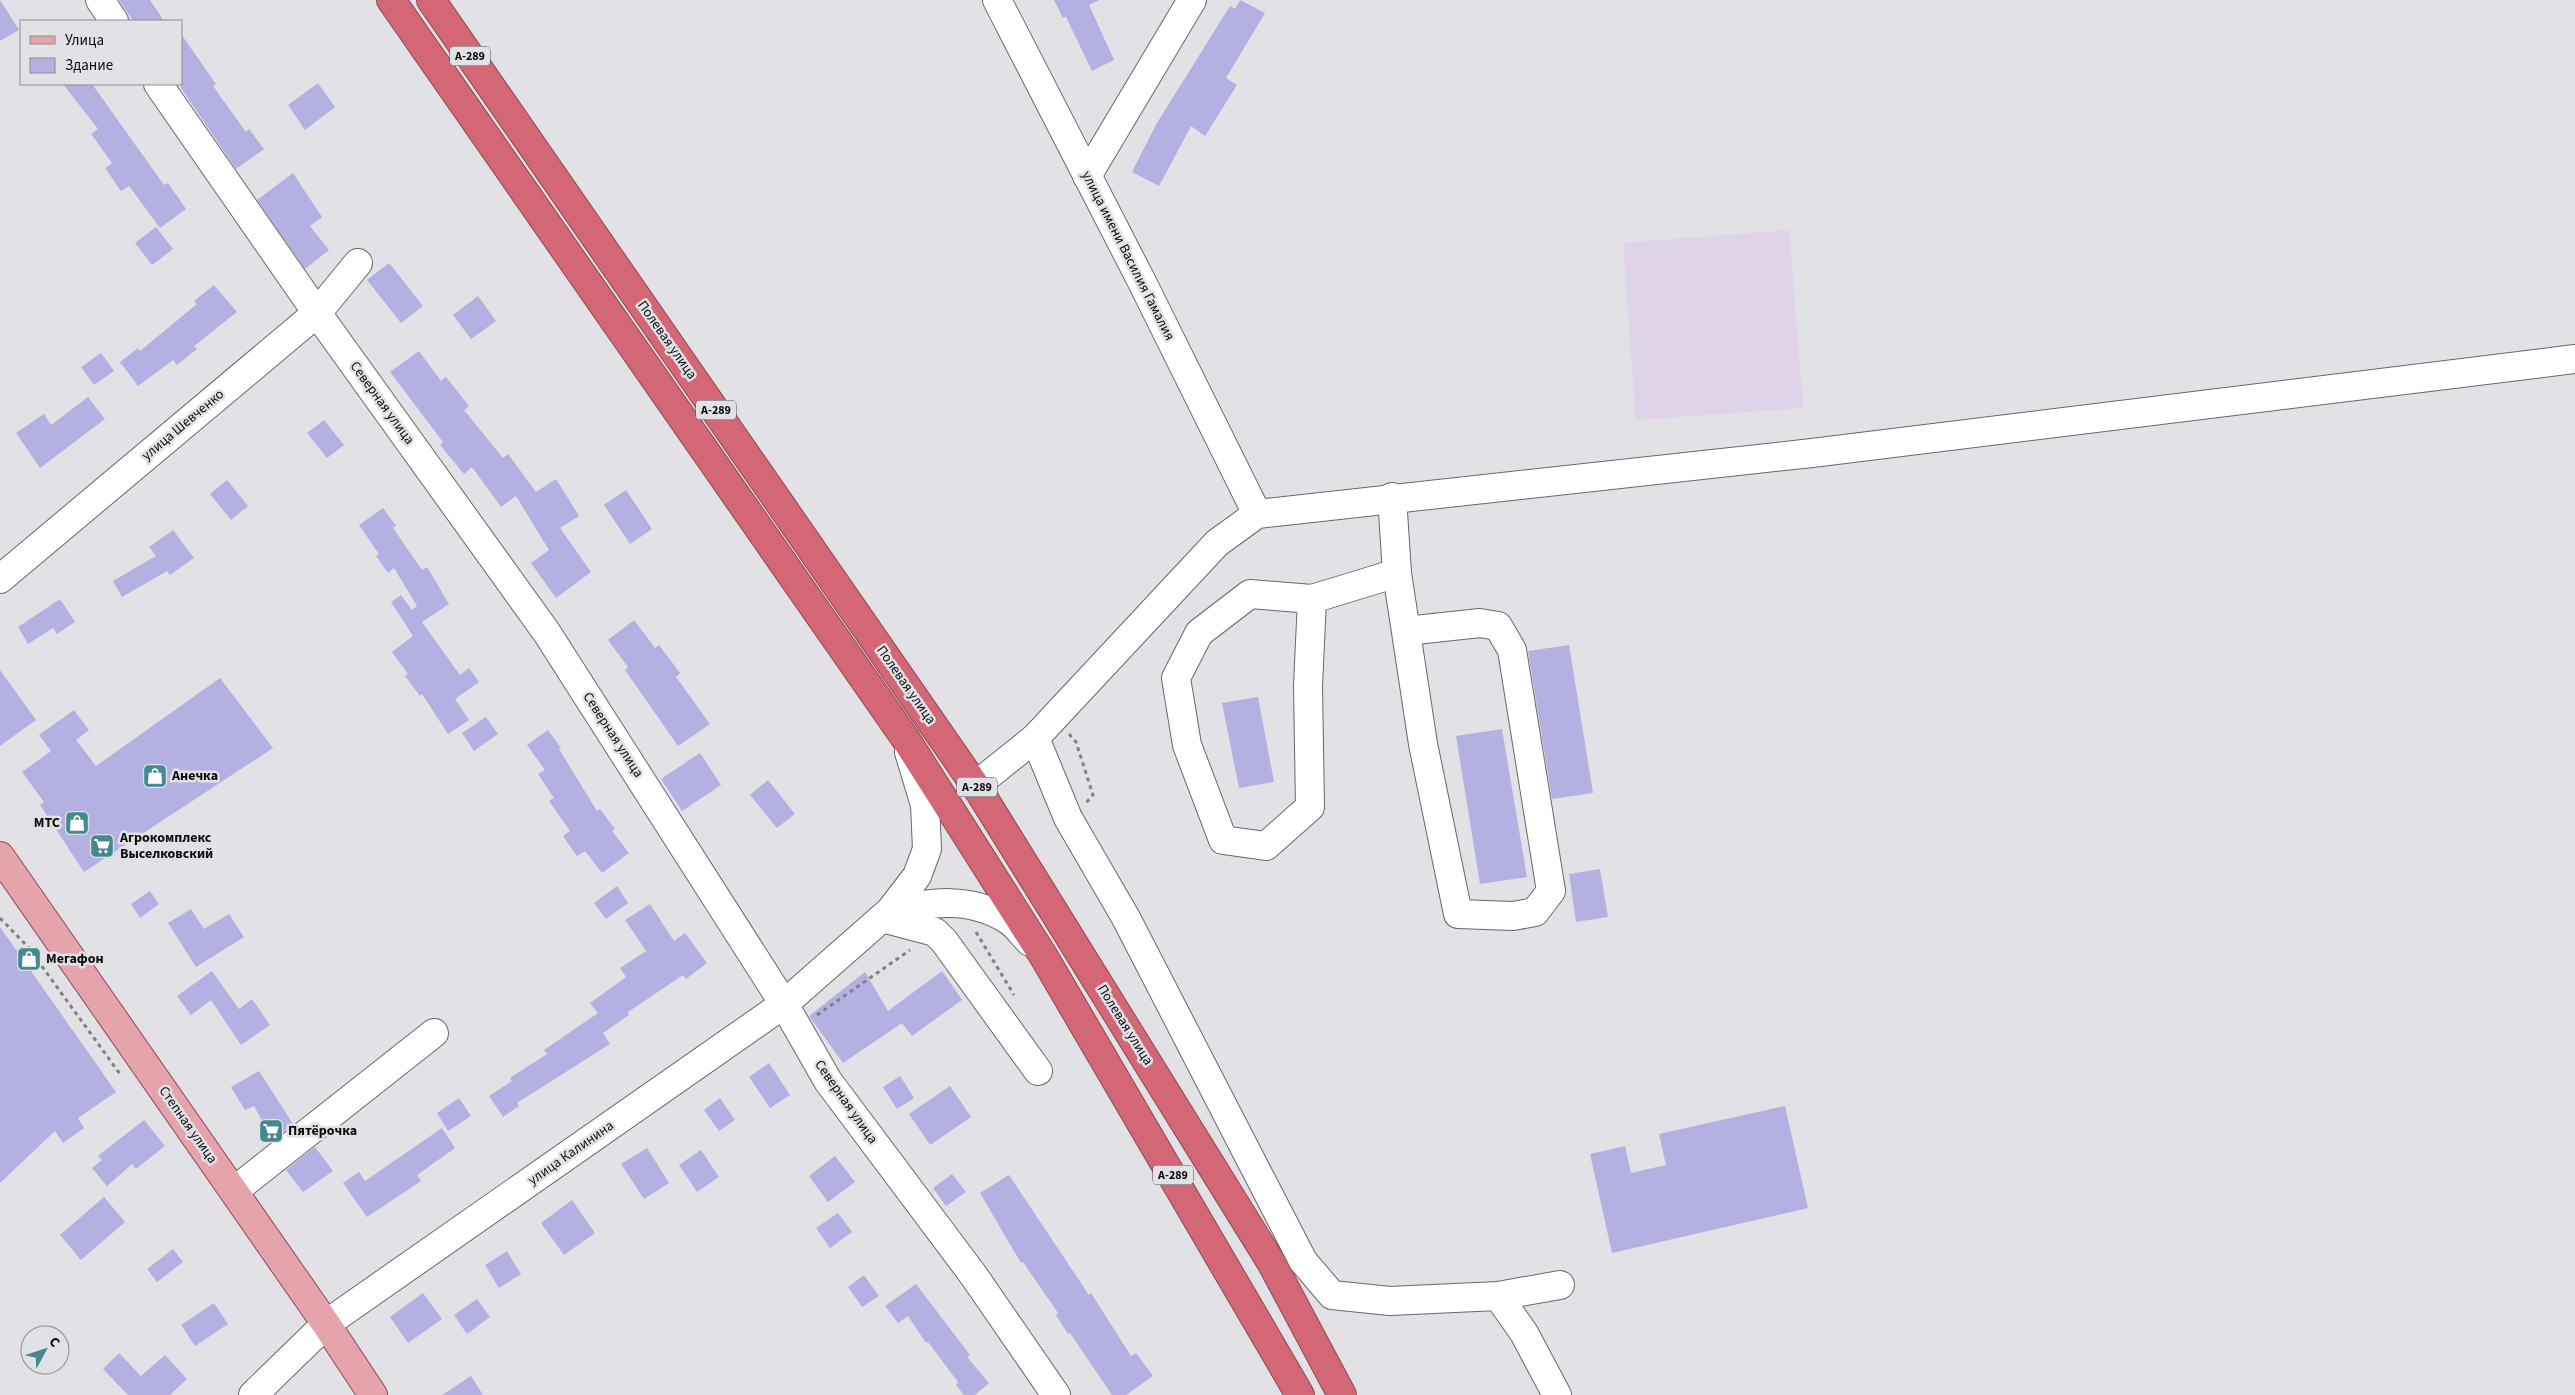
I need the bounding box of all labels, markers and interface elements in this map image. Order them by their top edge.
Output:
legend [20,20,182,85]
text: Улица [65,30,104,51]
road number: А-289 [450,46,490,66]
text: Здание [65,55,113,76]
street label: улица имени Василия Гамалия [1076,168,1180,344]
street label: Полевая улица [632,297,702,383]
street label: Северная улица [345,357,419,449]
street label: улица Шевченко [138,385,228,465]
road number: А-289 [696,400,736,420]
street label: Полевая улица [871,642,941,728]
street label: Северная улица [578,688,648,782]
shop icon: Анечка [142,763,168,789]
place label: Анечка [171,766,218,786]
road number: А-289 [957,778,997,796]
shop icon: МТС [64,810,90,836]
place label: МТС [34,813,60,833]
place label: Агрокомплекс Выселковский [119,828,213,864]
supermarket icon: Агрокомплекс Выселковский [89,833,115,859]
shop icon: Мегафон [16,946,42,972]
place label: Мегафон [46,949,104,969]
street label: Полевая улица [1092,981,1158,1069]
street label: Северная улица [810,1056,882,1148]
street label: Степная улица [154,1082,222,1168]
street label: улица Калинина [524,1116,618,1190]
supermarket icon: Пятёрочка [258,1118,284,1144]
place label: Пятёрочка [288,1121,357,1141]
road number: А-289 [1153,1166,1193,1184]
north arrow [20,1325,70,1375]
text: С [44,1333,64,1352]

